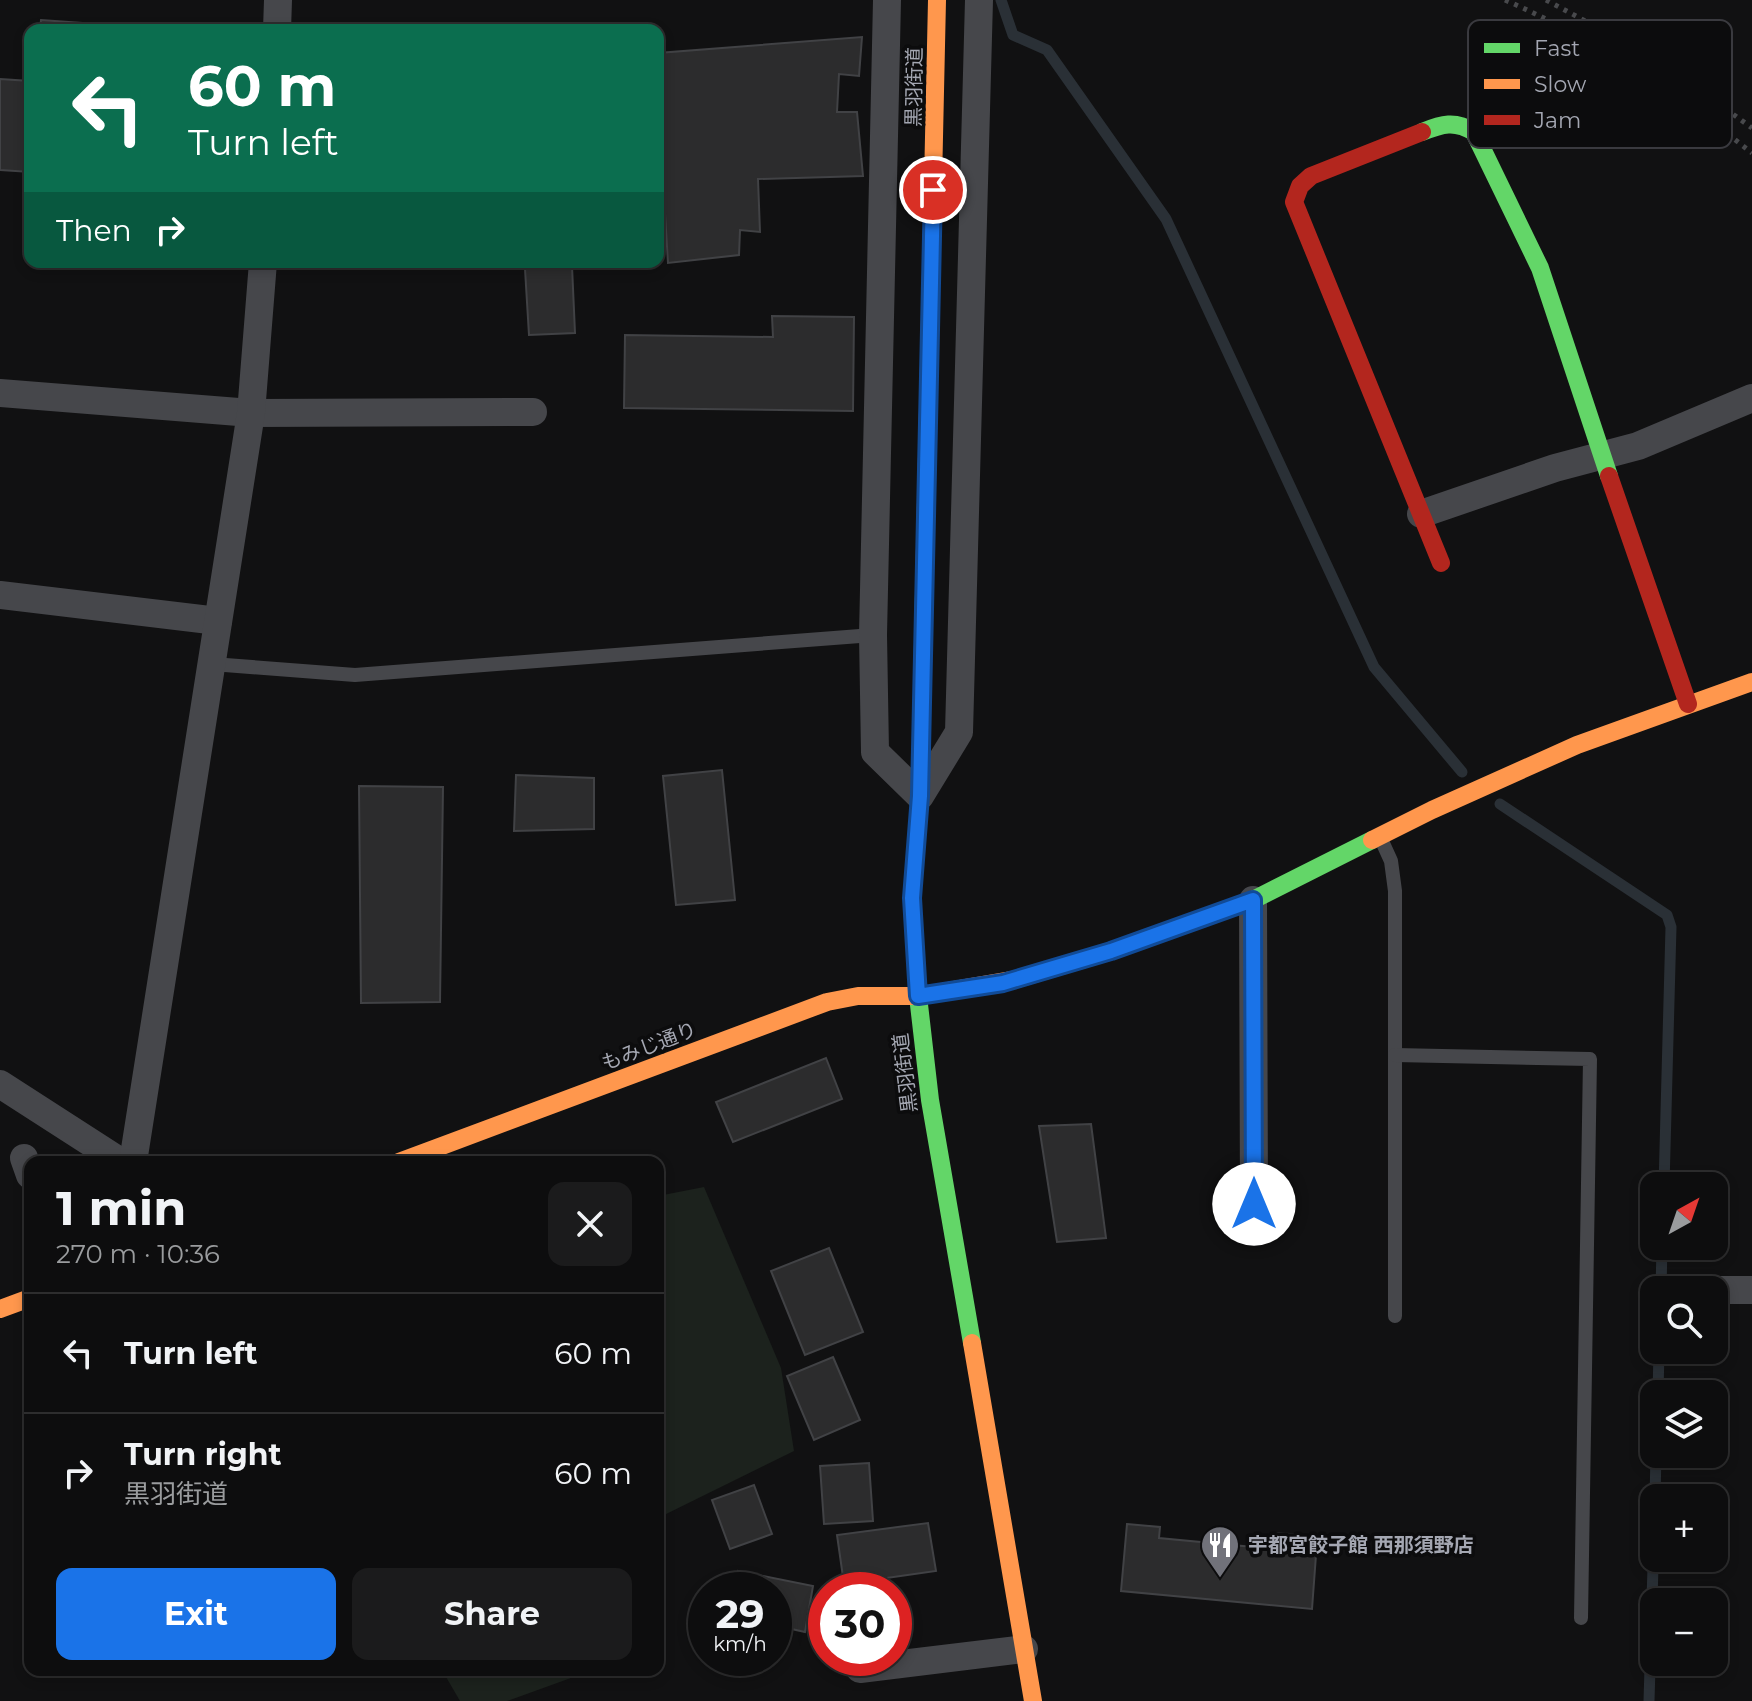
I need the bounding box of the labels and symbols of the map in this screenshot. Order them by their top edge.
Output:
legend [1468,20,1732,148]
text: Fast [1534,35,1580,62]
street label: 黒羽街道 [901,47,927,127]
text: Slow [1534,71,1587,98]
text: Jam [1533,107,1581,134]
pin [899,156,967,224]
street label: もみじ通り [598,1017,700,1075]
street label: 黒羽街道 [888,1032,922,1114]
position arrow [1212,1162,1296,1246]
north arrow [1640,1172,1728,1260]
restaurant icon: 宇都宮餃子館 西那須野店 [1199,1524,1241,1579]
place label: 宇都宮餃子館 西那須野店 [1248,1533,1474,1557]
speed limit sign: 30 [808,1572,912,1676]

